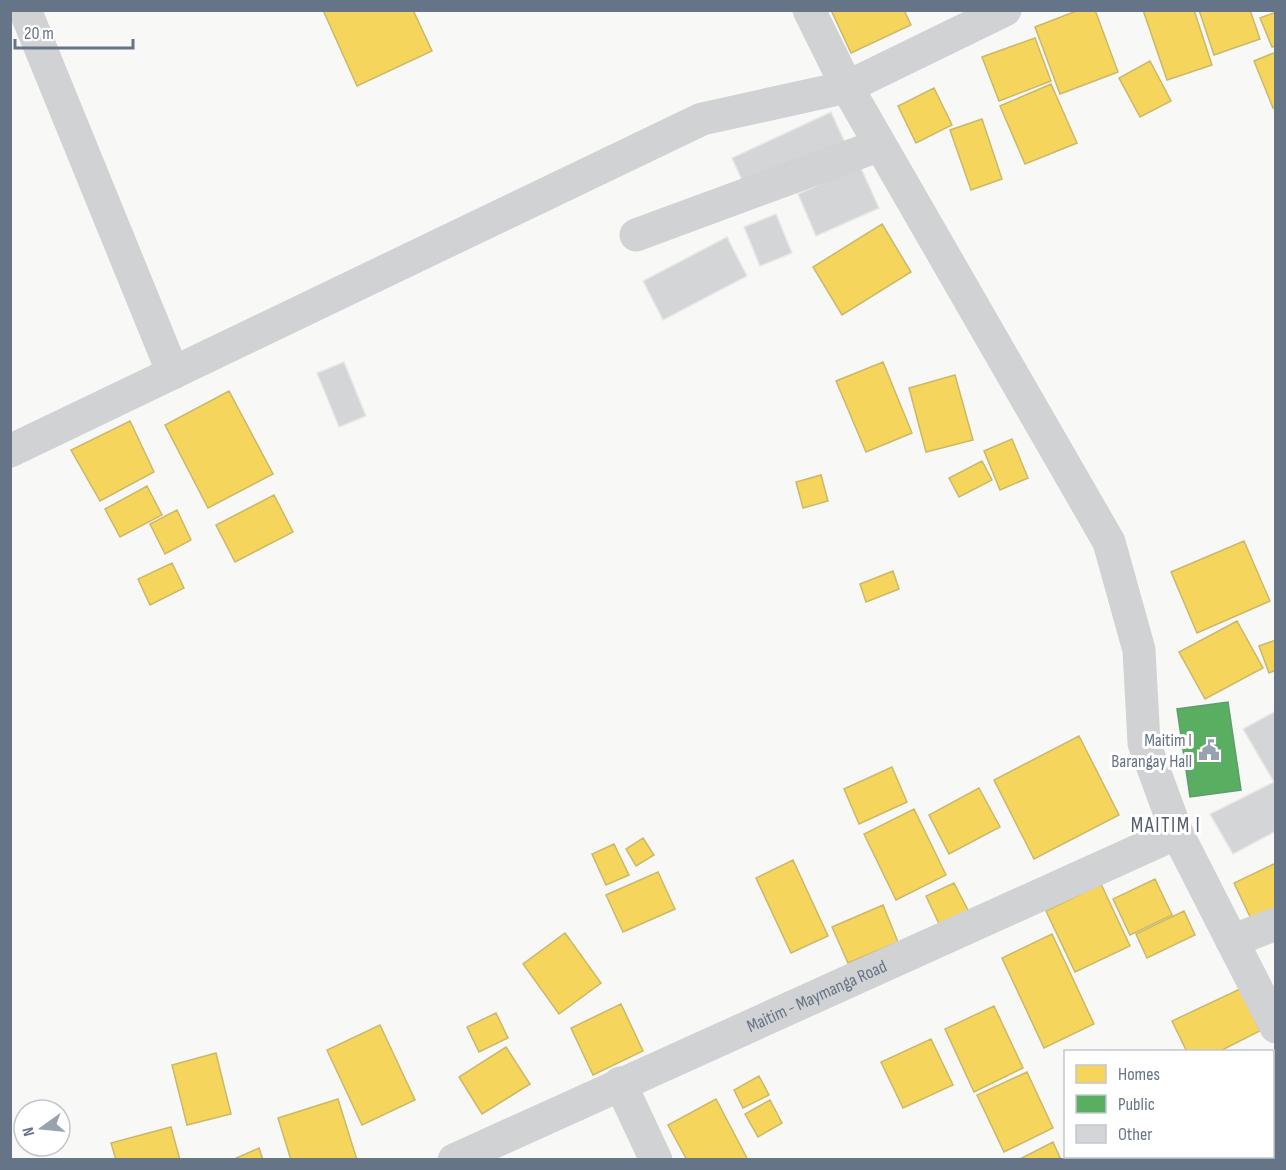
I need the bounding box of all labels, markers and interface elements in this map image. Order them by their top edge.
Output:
scale bar [15,12,134,50]
text: 20 m [24,23,54,44]
place label: Maitim I Barangay Hall [1111,730,1192,772]
public building icon: Maitim I Barangay Hall [1197,738,1221,762]
district label: MAITIM I [1131,813,1201,838]
street label: Maitim - Maymanga Road [744,956,890,1037]
legend [1064,1050,1274,1158]
text: Homes [1118,1064,1160,1085]
text: Public [1118,1094,1155,1115]
north arrow [12,1098,72,1158]
text: Other [1118,1124,1152,1145]
text: N [19,1125,39,1138]

